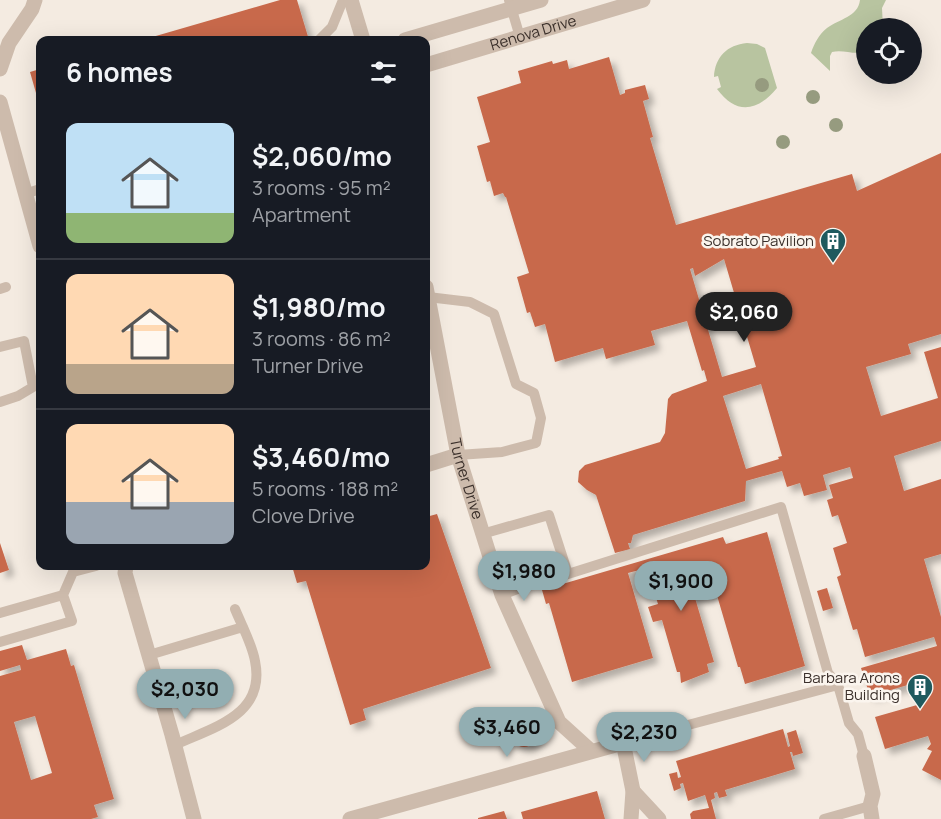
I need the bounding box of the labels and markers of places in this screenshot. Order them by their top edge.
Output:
building icon: Sobrato Pavilion [818,226,848,264]
place label: Sobrato Pavilion [703,230,814,251]
pin: $2,060 [695,292,793,343]
pin: $1,980 [475,551,573,602]
pin: $1,900 [632,561,730,612]
place label: Barbara Arons Building [803,667,900,705]
pin: $2,030 [136,669,234,720]
building icon: Barbara Arons Building [905,672,935,710]
pin: $3,460 [458,707,556,758]
pin: $2,230 [595,712,693,763]

